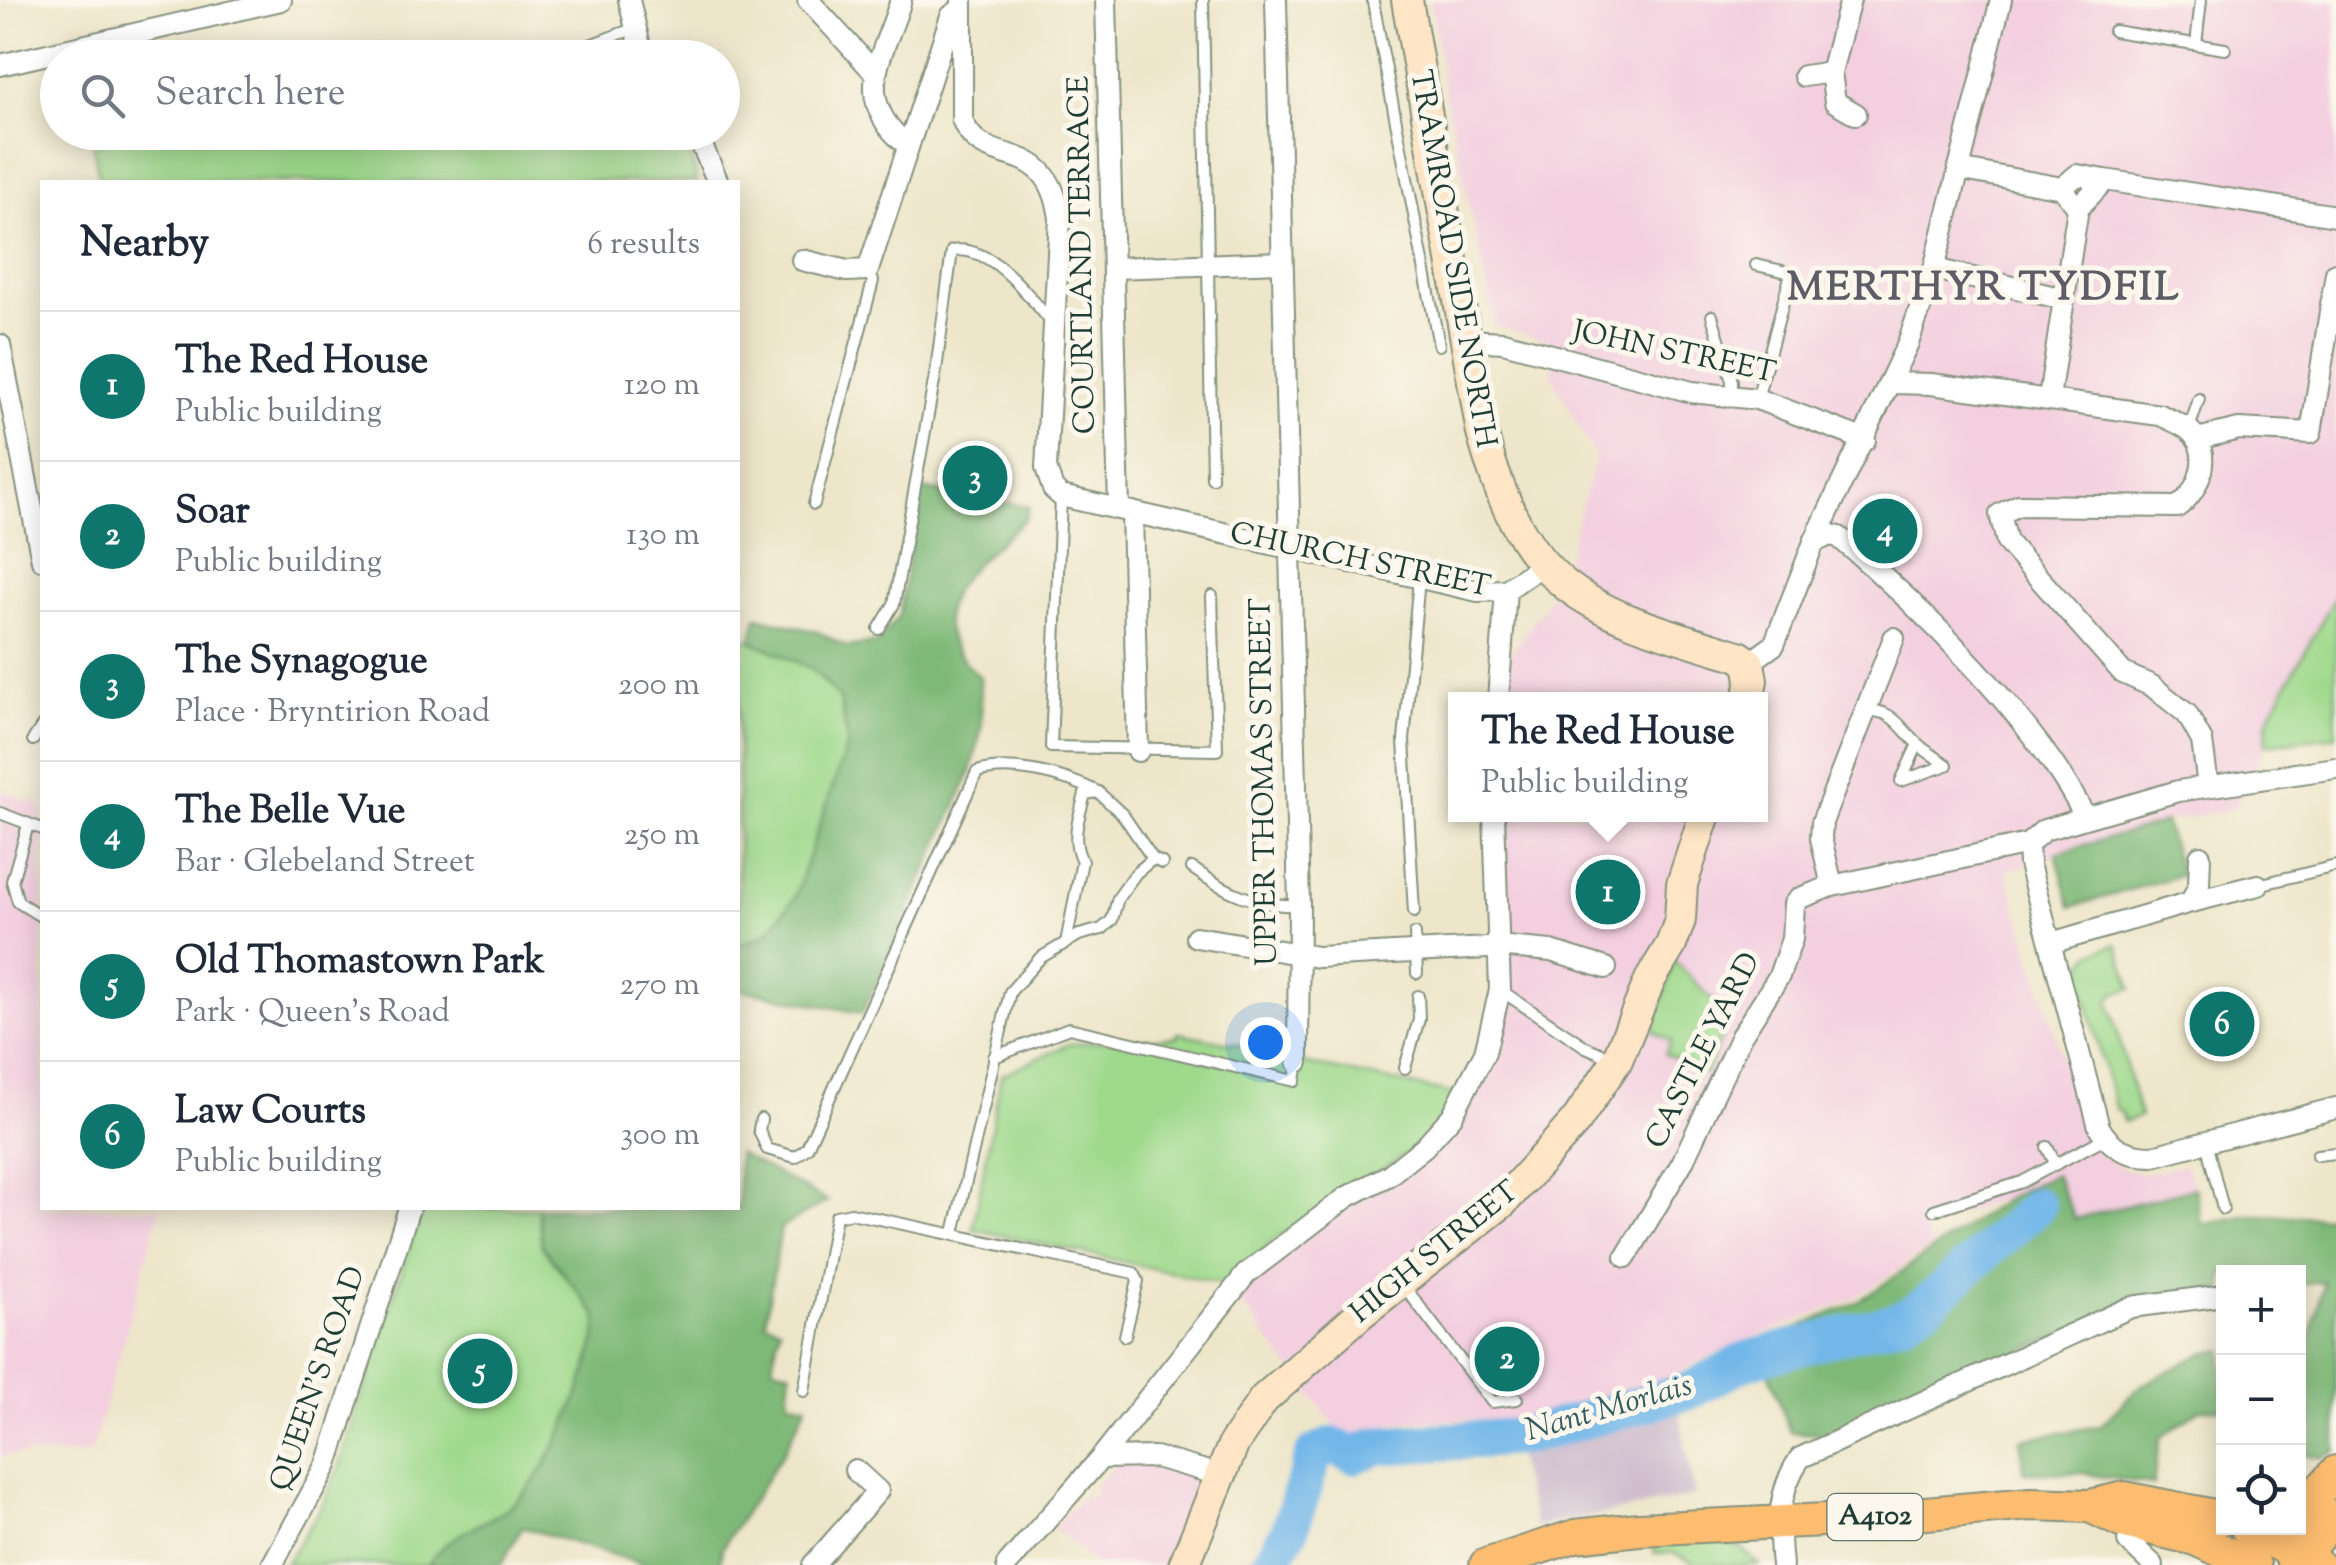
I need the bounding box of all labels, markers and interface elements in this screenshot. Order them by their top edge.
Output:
search box [40,40,740,150]
street label: TRAMROAD SIDE NORTH [1398,67,1506,452]
icon: search [75,68,130,123]
text: Search here [155,68,346,122]
street label: COURTLAND TERRACE [1058,76,1108,434]
text: Nearby [80,215,209,275]
text: 6 results [587,222,700,268]
district label: MERTHYR TYDFIL [1787,261,2181,318]
street label: JOHN STREET [1567,310,1779,395]
text: The Red House [175,336,428,390]
text: 1 [107,363,118,409]
text: 120 m [624,363,700,409]
text: Public building [175,390,382,436]
pin: 3 [942,440,1008,516]
text: Soar [175,486,250,540]
pin: 4 [1852,494,1918,568]
street label: CHURCH STREET [1226,512,1494,610]
text: 2 [105,513,120,559]
text: 130 m [626,513,700,559]
text: Public building [175,540,382,586]
street label: UPPER THOMAS STREET [1240,598,1290,966]
text: The Synagogue [175,636,428,690]
text: 3 [106,663,119,709]
text: 200 m [618,663,700,709]
text: Place · Bryntirion Road [175,690,490,736]
popup [1448,692,1768,822]
text: The Red House [1481,707,1735,761]
text: Public building [1481,761,1689,807]
text: The Belle Vue [175,786,406,840]
text: 4 [104,813,121,859]
text: 250 m [624,813,700,859]
text: Bar · Glebeland Street [175,840,475,886]
pin: 1 [1576,854,1640,930]
text: Old Thomastown Park [175,936,545,990]
street label: CASTLE YARD [1636,945,1772,1157]
text: 5 [107,963,118,1009]
text: 270 m [619,963,700,1009]
pin: 6 [2190,986,2254,1062]
text: Park · Queen's Road [175,990,450,1036]
your location [1240,1017,1291,1068]
text: Law Courts [175,1086,366,1140]
text: 6 [105,1113,120,1159]
text: 300 m [620,1113,700,1159]
text: Public building [175,1140,382,1186]
street label: HIGH STREET [1341,1171,1529,1335]
street label: QUEEN'S ROAD [260,1261,378,1497]
map controls [2216,1265,2306,1535]
button: + [2216,1265,2306,1355]
pin: 2 [1474,1322,1540,1396]
pin: 5 [448,1334,512,1408]
button: − [2216,1355,2306,1445]
water label: Nant Morlais [1520,1363,1698,1455]
button: locate [2216,1445,2306,1535]
road number: A4102 [1828,1494,1922,1540]

